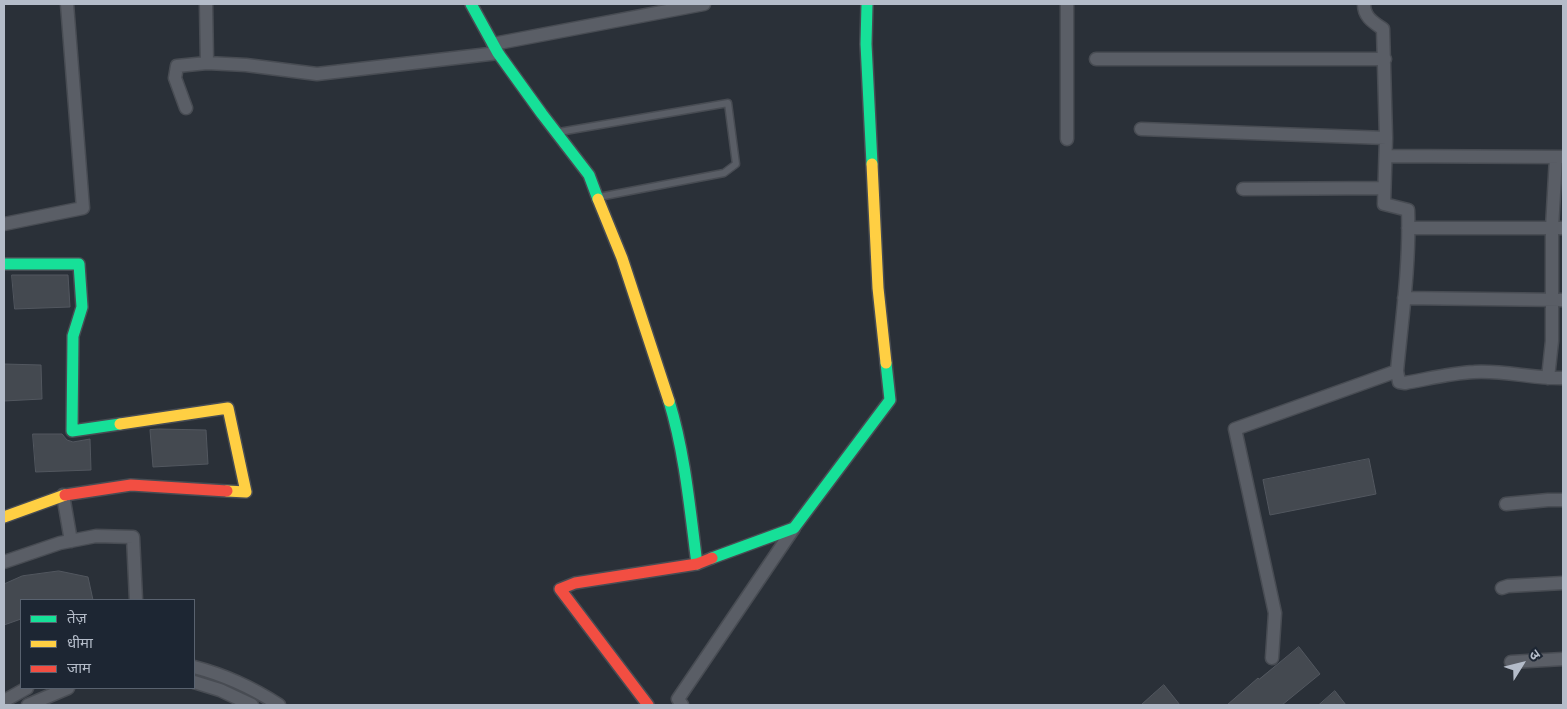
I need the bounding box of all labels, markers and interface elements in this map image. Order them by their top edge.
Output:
legend [20,599,195,689]
text: तेज़ [67,609,87,627]
text: धीमा [67,634,93,652]
north arrow [1497,639,1547,689]
text: उ [1525,647,1544,663]
text: जाम [67,659,91,677]

